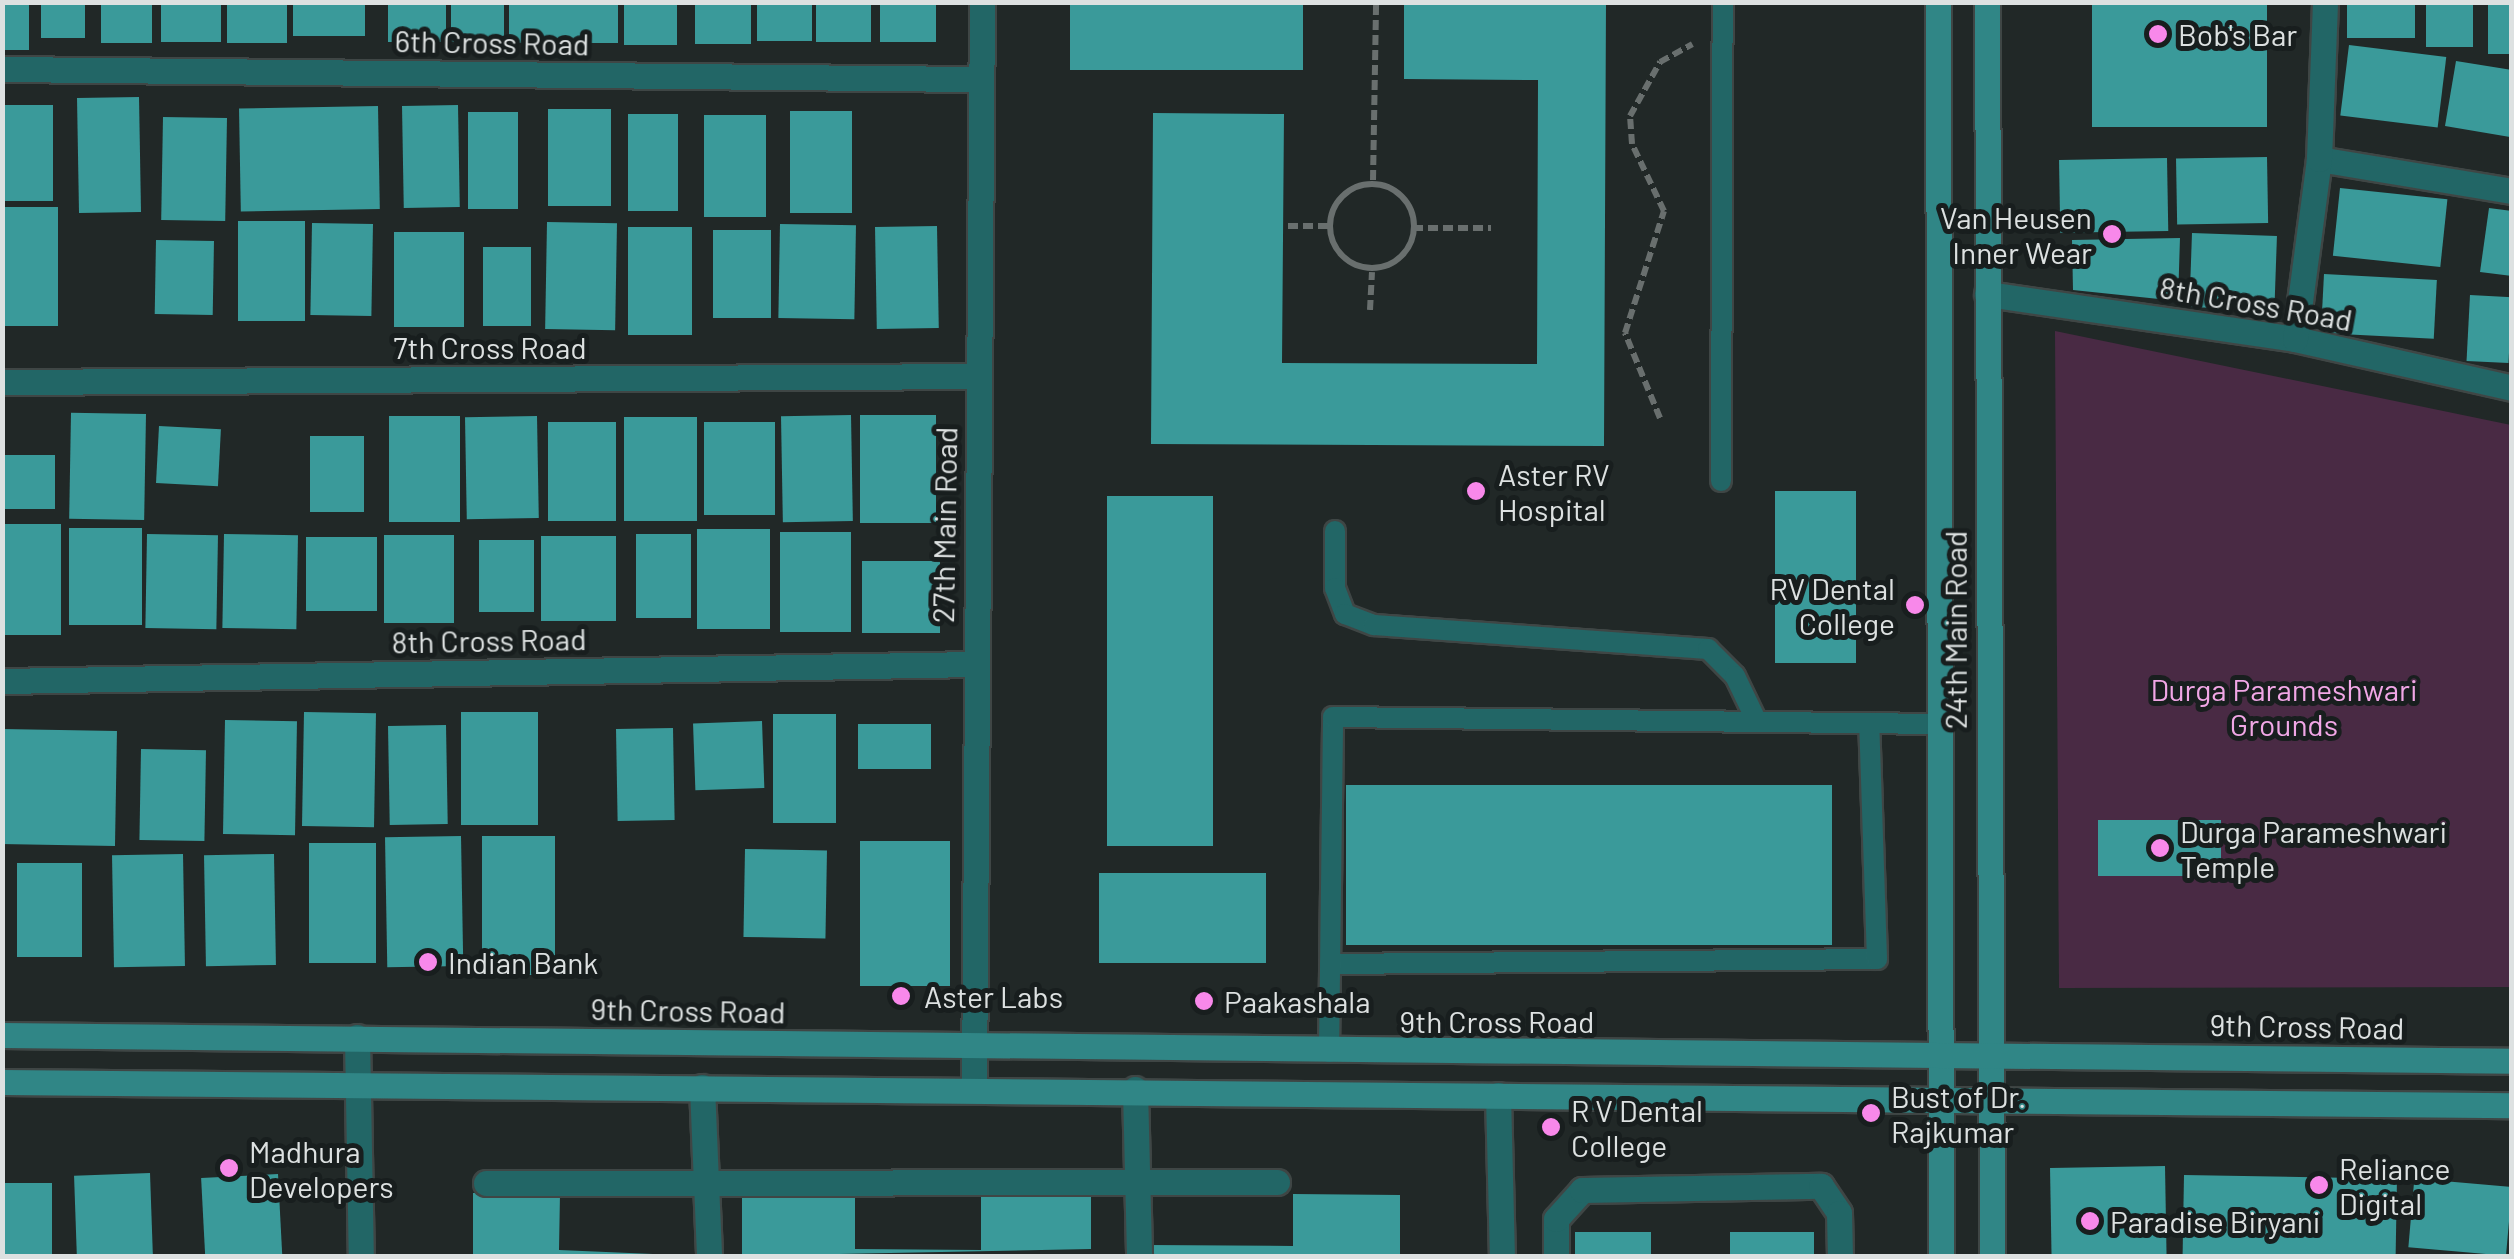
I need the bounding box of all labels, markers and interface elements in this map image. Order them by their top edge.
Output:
place label: Bob's Bar [2178,16,2297,52]
street label: 6th Cross Road [394,22,590,62]
marker: Bob's Bar [2147,23,2169,45]
place label: Van Heusen Inner Wear [1940,199,2092,270]
marker: Van Heusen Inner Wear [2101,223,2123,245]
street label: 8th Cross Road [2157,268,2355,338]
street label: 7th Cross Road [393,329,587,365]
street label: 27th Main Road [924,427,964,623]
place label: Aster RV Hospital [1498,456,1610,526]
marker: Aster RV Hospital [1463,478,1489,504]
street label: 24th Main Road [1937,531,1973,729]
place label: RV Dental College [1769,570,1895,640]
marker: RV Dental College [1904,594,1926,616]
street label: 8th Cross Road [391,620,587,660]
park label: Durga Parameshwari Grounds [2150,671,2418,742]
place label: Durga Parameshwari Temple [2180,813,2447,884]
marker: Durga Parameshwari Temple [2149,837,2171,859]
place label: Indian Bank [448,944,598,980]
marker: Indian Bank [417,951,439,973]
place label: Aster Labs [924,978,1063,1014]
marker: Aster Labs [888,983,914,1009]
place label: Paakashala [1224,983,1371,1019]
street label: 9th Cross Road [590,990,786,1030]
marker: Paakashala [1193,990,1215,1012]
street label: 9th Cross Road [1400,1003,1594,1039]
street label: 9th Cross Road [2209,1006,2405,1046]
place label: Bust of Dr. Rajkumar [1891,1078,2026,1148]
place label: R V Dental College [1571,1092,1703,1162]
marker: Bust of Dr. Rajkumar [1860,1102,1882,1124]
marker: R V Dental College [1540,1116,1562,1138]
place label: Madhura Developers [249,1133,394,1204]
place label: Reliance Digital [2339,1150,2451,1220]
marker: Madhura Developers [218,1157,240,1179]
marker: Reliance Digital [2308,1174,2330,1196]
place label: Paradise Biryani [2110,1203,2321,1239]
marker: Paradise Biryani [2079,1210,2101,1232]

